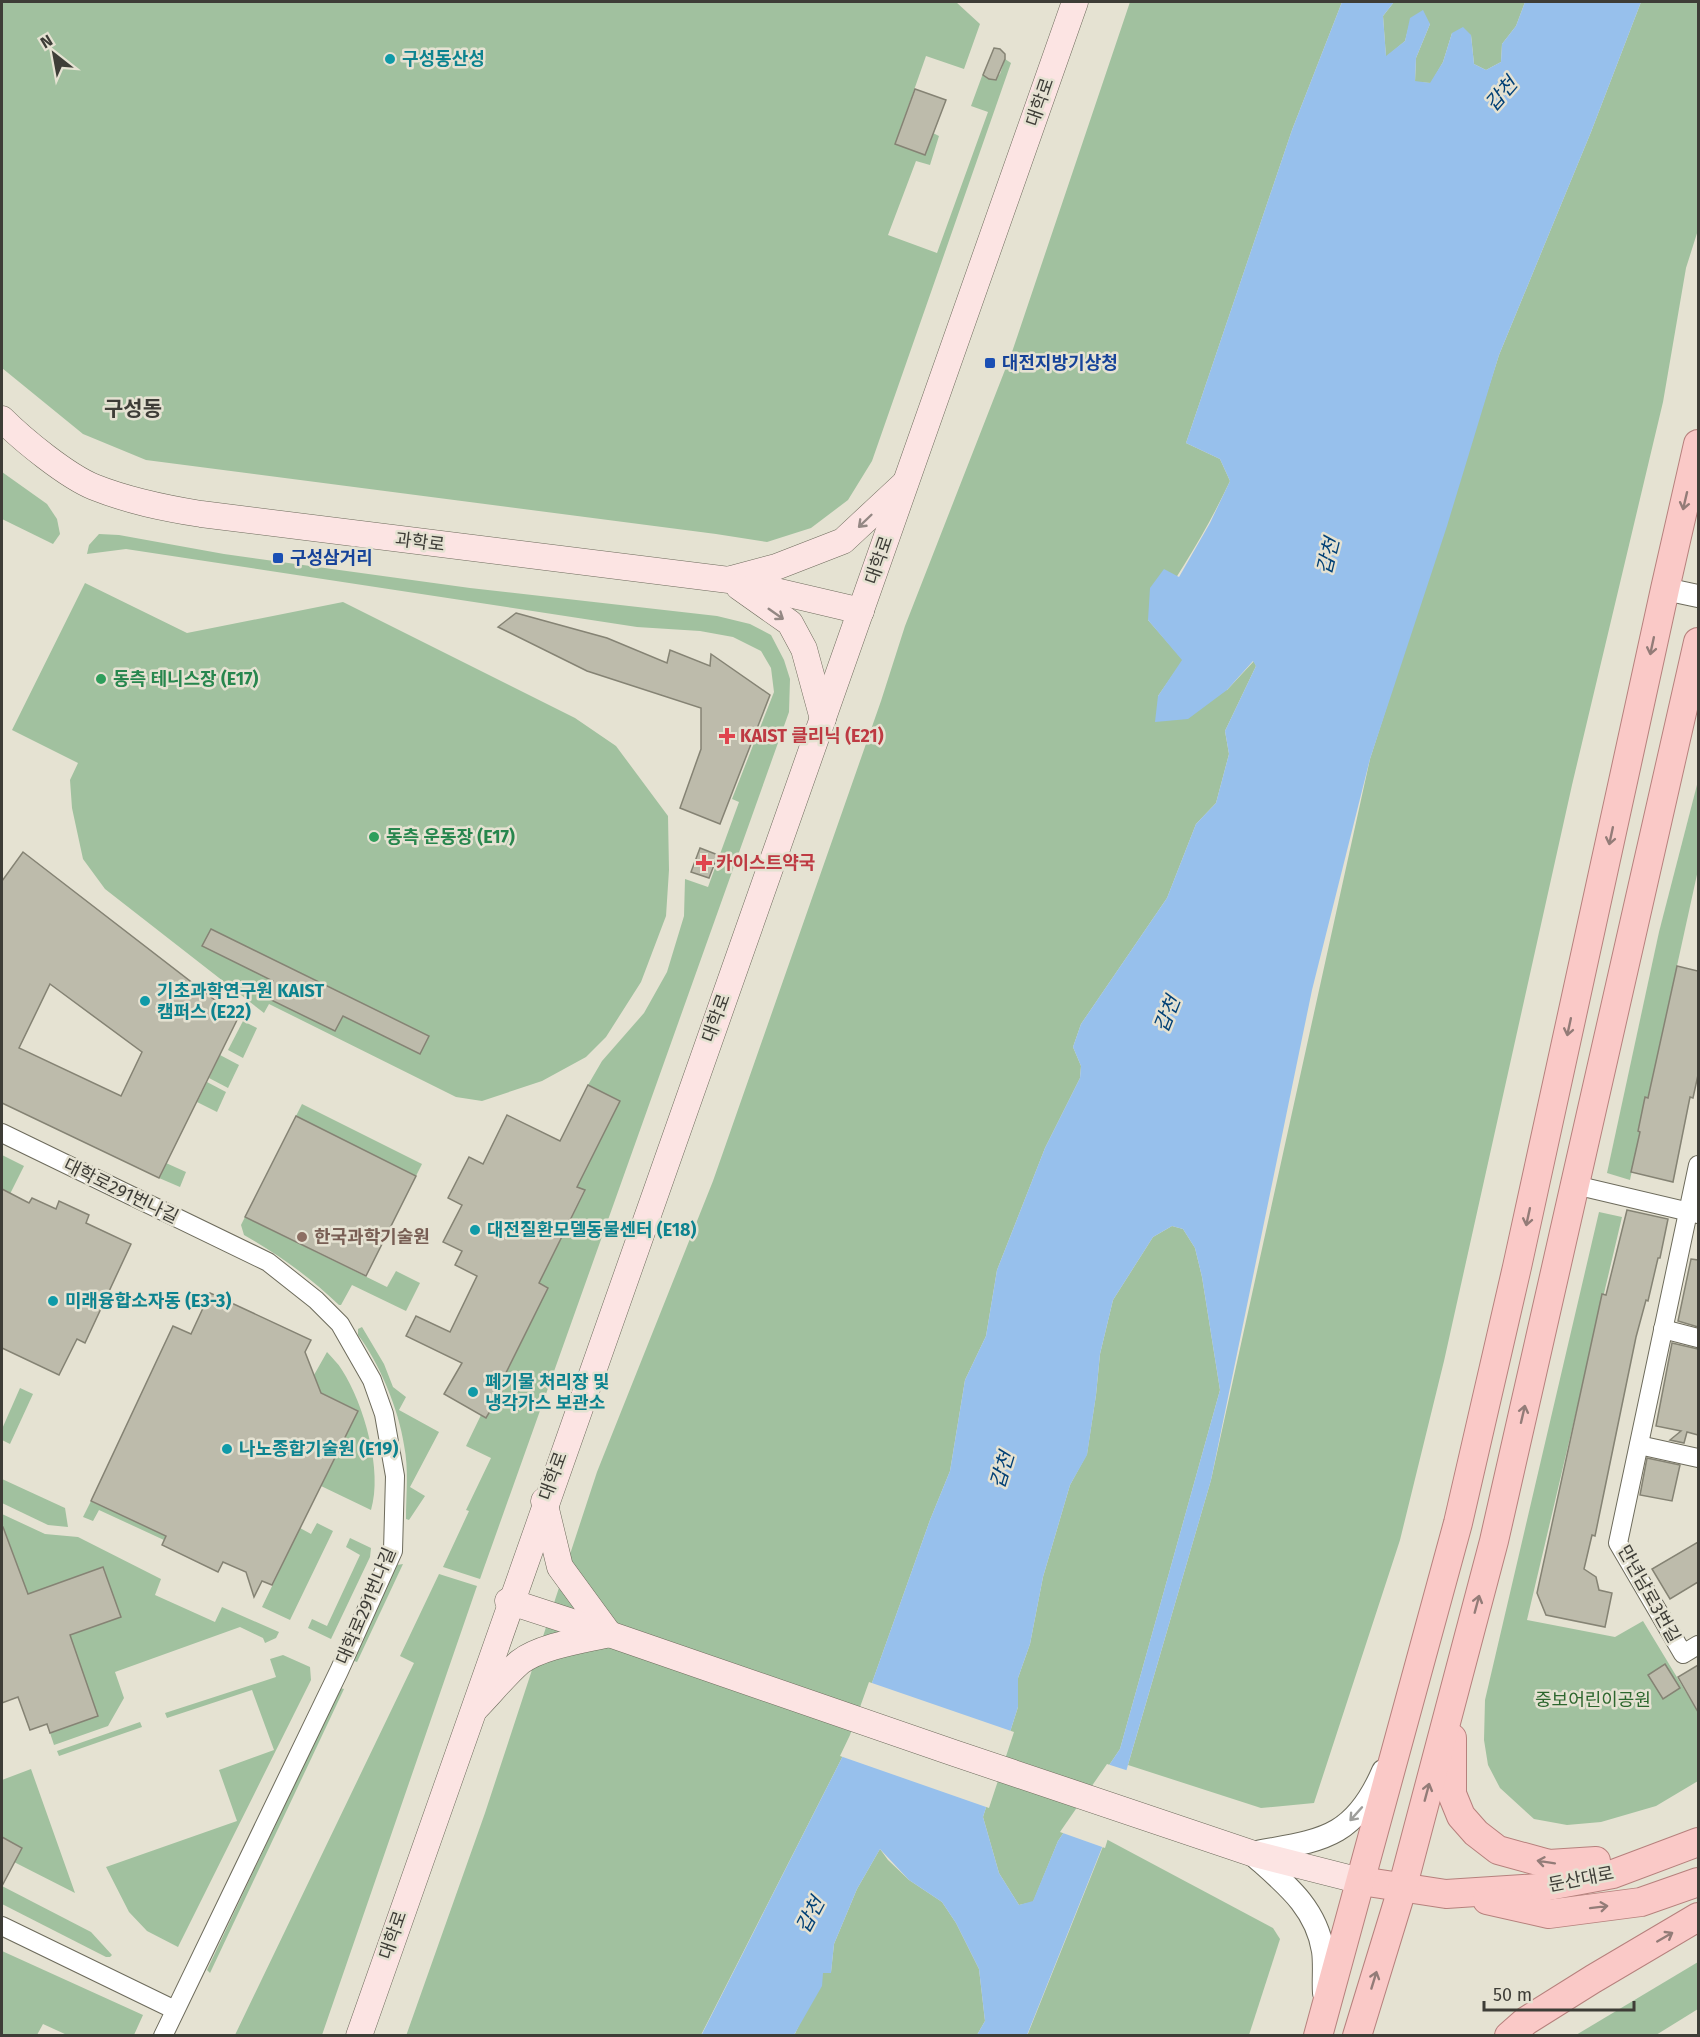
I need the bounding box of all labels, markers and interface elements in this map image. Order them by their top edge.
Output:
north arrow [24,24,84,84]
text: N [37,31,56,52]
place label: 구성동산성 [402,48,485,70]
marker: 구성동산성 [383,52,397,66]
water label: 갑천 [1480,70,1524,116]
street label: 대학로 [1022,75,1058,129]
place label: 대전지방기상청 [1002,352,1118,374]
marker: 대전지방기상청 [983,356,997,370]
district label: 구성동 [104,396,162,422]
one-way arrow [1679,491,1690,510]
one-way arrow [857,513,872,528]
street label: 과학로 [394,528,446,556]
street label: 대학로 [861,533,897,587]
water label: 갑천 [1312,533,1345,577]
place label: 구성삼거리 [290,547,373,569]
marker: 구성삼거리 [271,551,285,565]
one-way arrow [768,608,784,620]
one-way arrow [1646,636,1657,655]
place label: 동측 테니스장 (E17) [113,668,258,690]
marker: 동측 테니스장 (E17) [94,672,108,686]
place label: KAIST 클리닉 (E21) [740,725,884,747]
marker: KAIST 클리닉 (E21) [718,727,736,745]
place label: 동측 운동장 (E17) [386,826,515,848]
one-way arrow [1604,827,1616,846]
marker: 동측 운동장 (E17) [367,830,381,844]
place label: 카이스트약국 [716,852,815,874]
marker: 카이스트약국 [697,856,711,870]
place label: 기초과학연구원 KAIST 캠퍼스 (E22) [157,980,324,1023]
water label: 갑천 [1149,990,1186,1036]
street label: 대학로 [697,991,735,1045]
marker: 기초과학연구원 KAIST 캠퍼스 (E22) [138,994,152,1008]
one-way arrow [1563,1017,1574,1036]
street label: 대학로291번나길 [60,1154,182,1228]
one-way arrow [1521,1208,1533,1227]
place label: 대전질환모델동물센터 (E18) [487,1219,696,1241]
marker: 대전질환모델동물센터 (E18) [468,1223,482,1237]
place label: 한국과학기술원 [314,1226,430,1248]
marker: 한국과학기술원 [295,1230,309,1244]
place label: 미래융합소자동 (E3-3) [65,1290,231,1312]
marker: 미래융합소자동 (E3-3) [46,1294,60,1308]
place label: 폐기물 처리장 및 냉각가스 보관소 [485,1371,609,1414]
marker: 폐기물 처리장 및 냉각가스 보관소 [466,1385,480,1399]
one-way arrow [1517,1405,1529,1424]
place label: 나노종합기술원 (E19) [239,1438,398,1460]
marker: 나노종합기술원 (E19) [220,1442,234,1456]
water label: 갑천 [985,1446,1020,1491]
street label: 대학로 [534,1449,572,1503]
street label: 만년남로3번길 [1613,1541,1685,1647]
street label: 대학로291번나길 [331,1544,401,1668]
one-way arrow [1472,1594,1483,1613]
park label: 중보어린이공원 [1535,1689,1651,1711]
one-way arrow [1422,1783,1434,1802]
one-way arrow [1349,1807,1363,1822]
one-way arrow [1536,1857,1556,1868]
street label: 둔산대로 [1546,1862,1616,1896]
water label: 갑천 [791,1891,830,1937]
one-way arrow [1588,1902,1608,1913]
street label: 대학로 [375,1908,411,1962]
one-way arrow [1656,1930,1673,1942]
one-way arrow [1369,1971,1380,1990]
scale bar [1484,1974,1634,2012]
text: 50 m [1493,1984,1532,2006]

